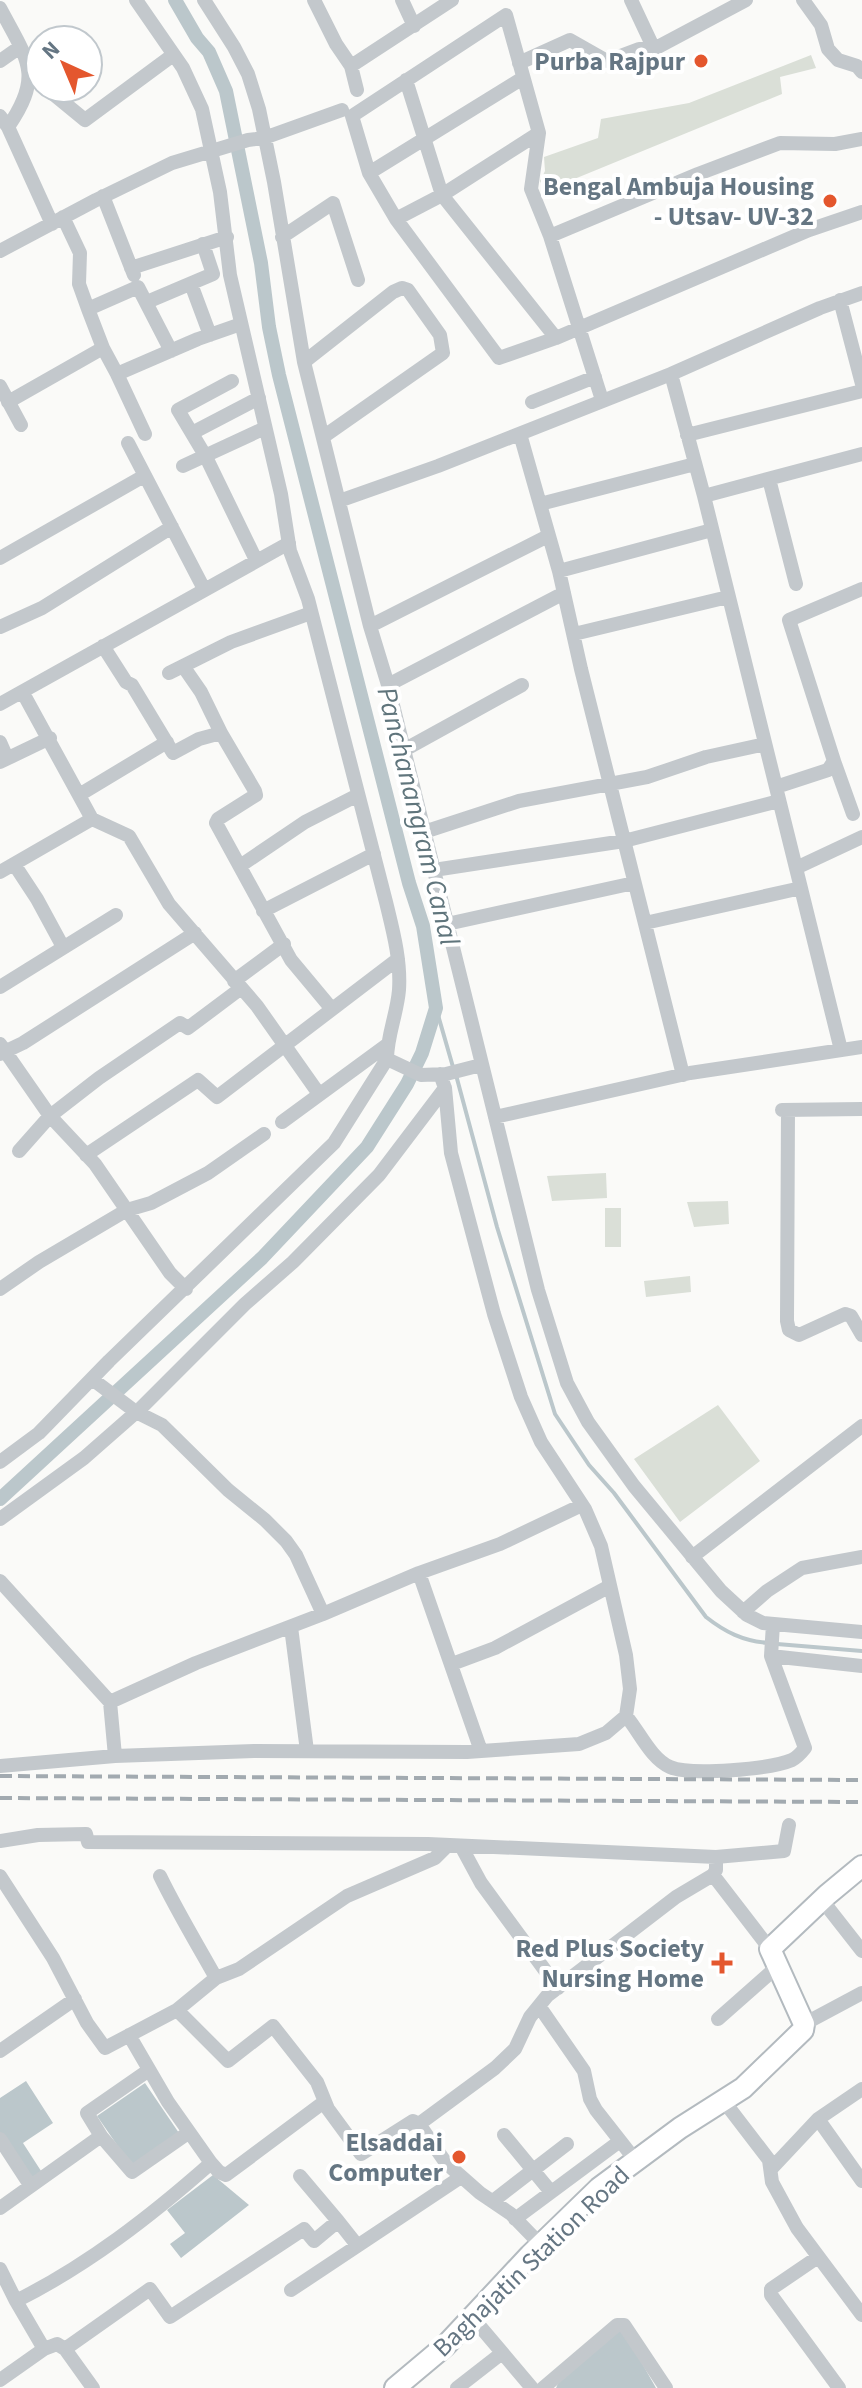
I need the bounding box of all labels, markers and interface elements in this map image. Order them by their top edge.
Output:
north arrow [24,24,104,104]
text: N [34,34,67,67]
place label: Purba Rajpur [534,43,686,80]
marker: Purba Rajpur [692,52,710,70]
place label: Bengal Ambuja Housing - Utsav- UV-32 [543,168,814,235]
marker: Bengal Ambuja Housing - Utsav- UV-32 [821,192,839,210]
water label: Panchanangram Canal [367,683,470,950]
place label: Red Plus Society Nursing Home [515,1930,704,1997]
marker: Red Plus Society Nursing Home [711,1952,733,1974]
place label: Elsaddai Computer [328,2124,444,2191]
marker: Elsaddai Computer [450,2148,468,2166]
street label: Baghajatin Station Road [425,2157,638,2365]

